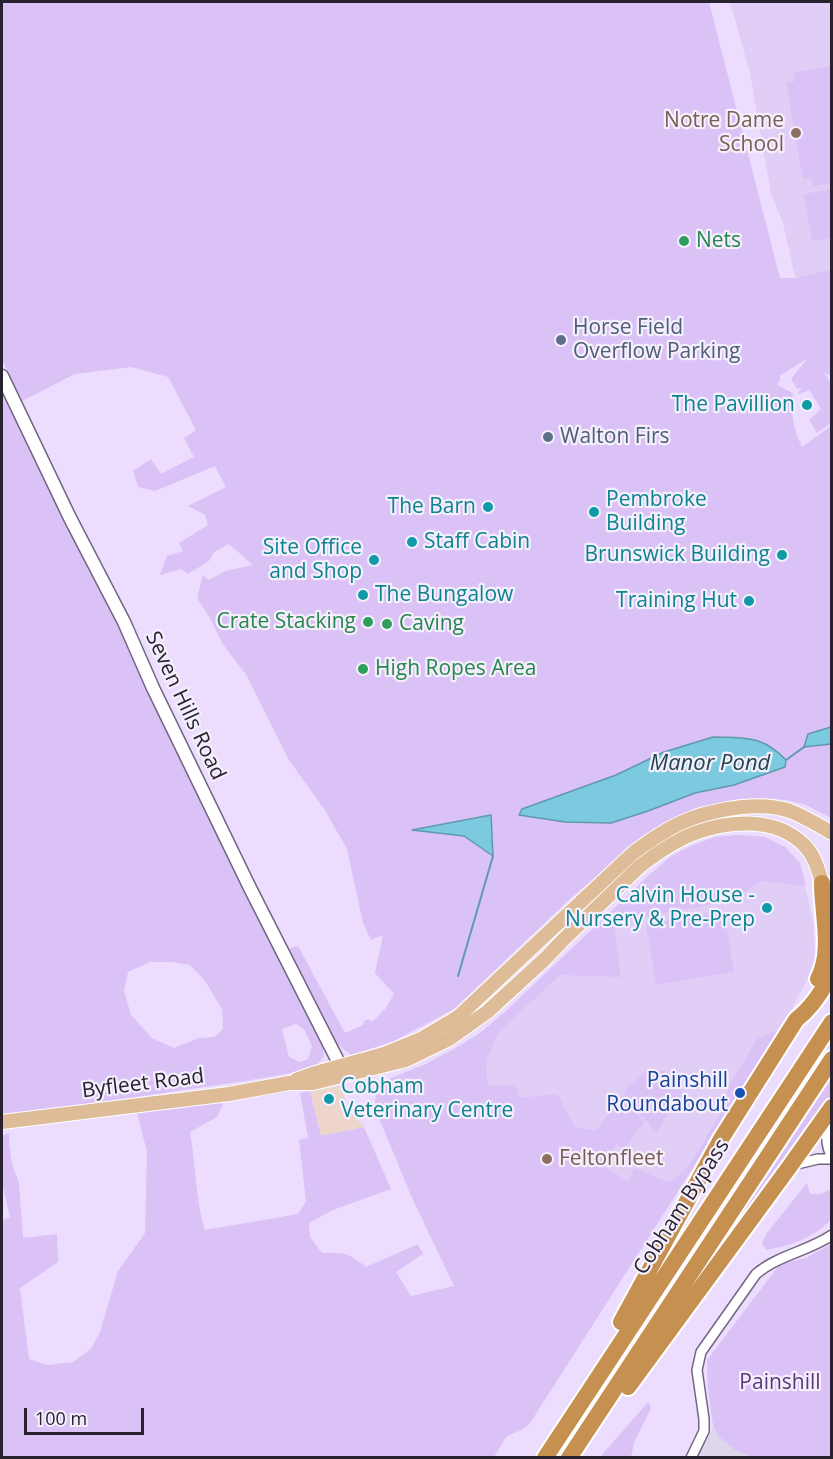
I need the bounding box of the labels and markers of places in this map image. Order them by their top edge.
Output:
place label: Notre Dame School [664,108,784,158]
marker: Notre Dame School [789,126,803,140]
place label: Nets [696,228,741,254]
marker: Nets [677,234,691,248]
place label: Horse Field Overflow Parking [573,315,740,365]
marker: Horse Field Overflow Parking [554,333,568,347]
place label: The Pavillion [672,392,795,418]
marker: The Pavillion [800,398,814,412]
place label: Walton Firs [560,424,670,450]
marker: Walton Firs [541,430,555,444]
place label: Pembroke Building [606,487,707,537]
place label: The Barn [388,494,476,520]
marker: The Barn [481,500,495,514]
marker: Pembroke Building [587,505,601,519]
place label: Staff Cabin [424,529,530,555]
place label: Site Office and Shop [263,535,362,585]
marker: Staff Cabin [405,535,419,549]
place label: Brunswick Building [584,542,770,568]
marker: Brunswick Building [775,548,789,562]
marker: Site Office and Shop [367,553,381,567]
place label: The Bungalow [375,582,513,608]
marker: The Bungalow [356,588,370,602]
place label: Training Hut [616,588,737,614]
marker: Training Hut [742,594,756,608]
place label: Crate Stacking [216,609,356,635]
place label: Caving [399,611,464,637]
marker: Crate Stacking [361,615,375,629]
marker: Caving [380,617,394,631]
place label: High Ropes Area [375,656,537,682]
marker: High Ropes Area [356,662,370,676]
place label: Calvin House - Nursery & Pre-Prep [565,883,755,933]
marker: Calvin House - Nursery & Pre-Prep [760,901,774,915]
place label: Painshill Roundabout [606,1068,728,1118]
place label: Cobham Veterinary Centre [341,1074,513,1124]
marker: Painshill Roundabout [733,1086,747,1100]
marker: Cobham Veterinary Centre [322,1092,336,1106]
place label: Feltonfleet [559,1146,663,1172]
marker: Feltonfleet [540,1152,554,1166]

